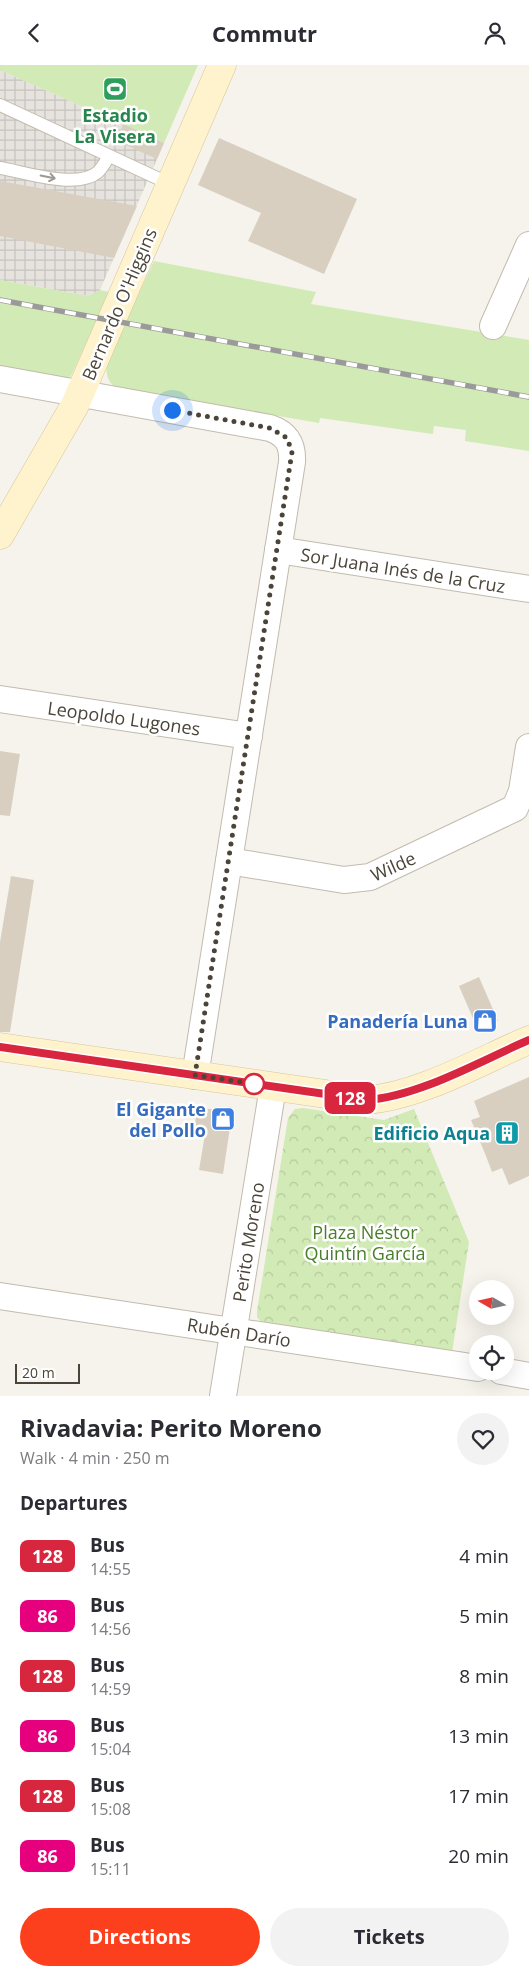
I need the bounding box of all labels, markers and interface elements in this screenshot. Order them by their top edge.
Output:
text: Commutr [212,18,317,48]
icon: back [20,19,48,47]
icon: person [481,19,509,47]
sports icon: Estadio La Visera [102,76,128,102]
place label: Estadio La Visera [74,103,156,148]
one-way arrow [40,172,56,182]
street label: Bernardo O'Higgins [76,224,162,384]
your location [160,398,185,423]
street label: Sor Juana Inés de la Cruz [299,542,507,598]
street label: Leopoldo Lugones [46,695,202,741]
street label: Wilde [367,846,419,886]
shop icon: Panadería Luna [472,1008,498,1034]
place label: Panadería Luna [327,1009,468,1033]
unlabelled marker [243,1073,265,1095]
line badge: 128 [321,1082,379,1114]
text: 128 [335,1086,365,1110]
place label: El Gigante del Pollo [116,1097,206,1142]
shop icon: El Gigante del Pollo [210,1106,236,1132]
building icon: Edificio Aqua [494,1120,520,1146]
place label: Edificio Aqua [374,1121,490,1145]
street label: Perito Moreno [227,1180,269,1304]
park label: Plaza Néstor Quintín García [305,1220,425,1265]
north arrow [469,1280,514,1325]
map controls [469,1280,514,1380]
street label: Rubén Darío [185,1312,293,1352]
button: locate [469,1335,514,1380]
scale bar [15,1361,80,1384]
text: 20 m [22,1363,55,1382]
text: Rivadavia: Perito Moreno [20,1411,322,1444]
button: heart [457,1413,509,1465]
text: Walk · 4 min · 250 m [20,1447,170,1469]
text: Departures [20,1490,127,1516]
text: Bus [90,1532,125,1558]
text: 4 min [459,1543,509,1569]
text: 128 [32,1544,63,1568]
text: 14:55 [90,1558,131,1580]
text: Bus [90,1592,125,1618]
text: 5 min [459,1603,509,1629]
text: 86 [37,1604,58,1628]
text: 14:56 [90,1618,131,1640]
text: Bus [90,1652,125,1678]
text: 8 min [459,1663,509,1689]
text: 128 [32,1664,63,1688]
text: 14:59 [90,1678,131,1700]
text: Bus [90,1712,125,1738]
text: 13 min [448,1723,509,1749]
text: 86 [37,1724,58,1748]
text: 15:04 [90,1738,131,1760]
text: Bus [90,1772,125,1798]
text: 17 min [448,1783,509,1809]
text: 128 [32,1784,63,1808]
text: 15:08 [90,1798,131,1820]
text: Bus [90,1832,125,1858]
text: 20 min [448,1843,509,1869]
text: 86 [37,1844,58,1868]
text: 15:11 [90,1858,131,1880]
button: Directions [20,1908,260,1966]
button: Tickets [270,1908,509,1966]

